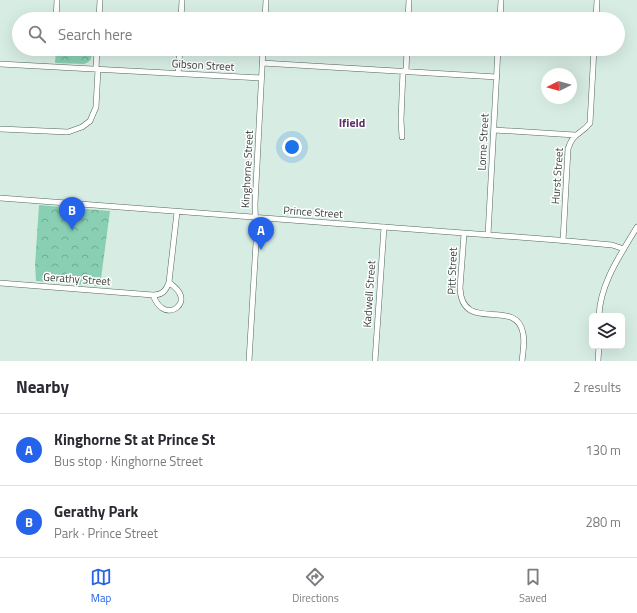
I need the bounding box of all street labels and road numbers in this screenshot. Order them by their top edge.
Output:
street label: Gibson Street [171,55,235,75]
street label: Lorne Street [474,113,492,171]
street label: Kinghorne Street [237,130,257,208]
street label: Hurst Street [547,147,567,205]
street label: Prince Street [283,202,343,222]
street label: Pitt Street [443,247,461,295]
street label: Kadwell Street [359,260,379,328]
street label: Gerathy Street [43,269,111,289]

